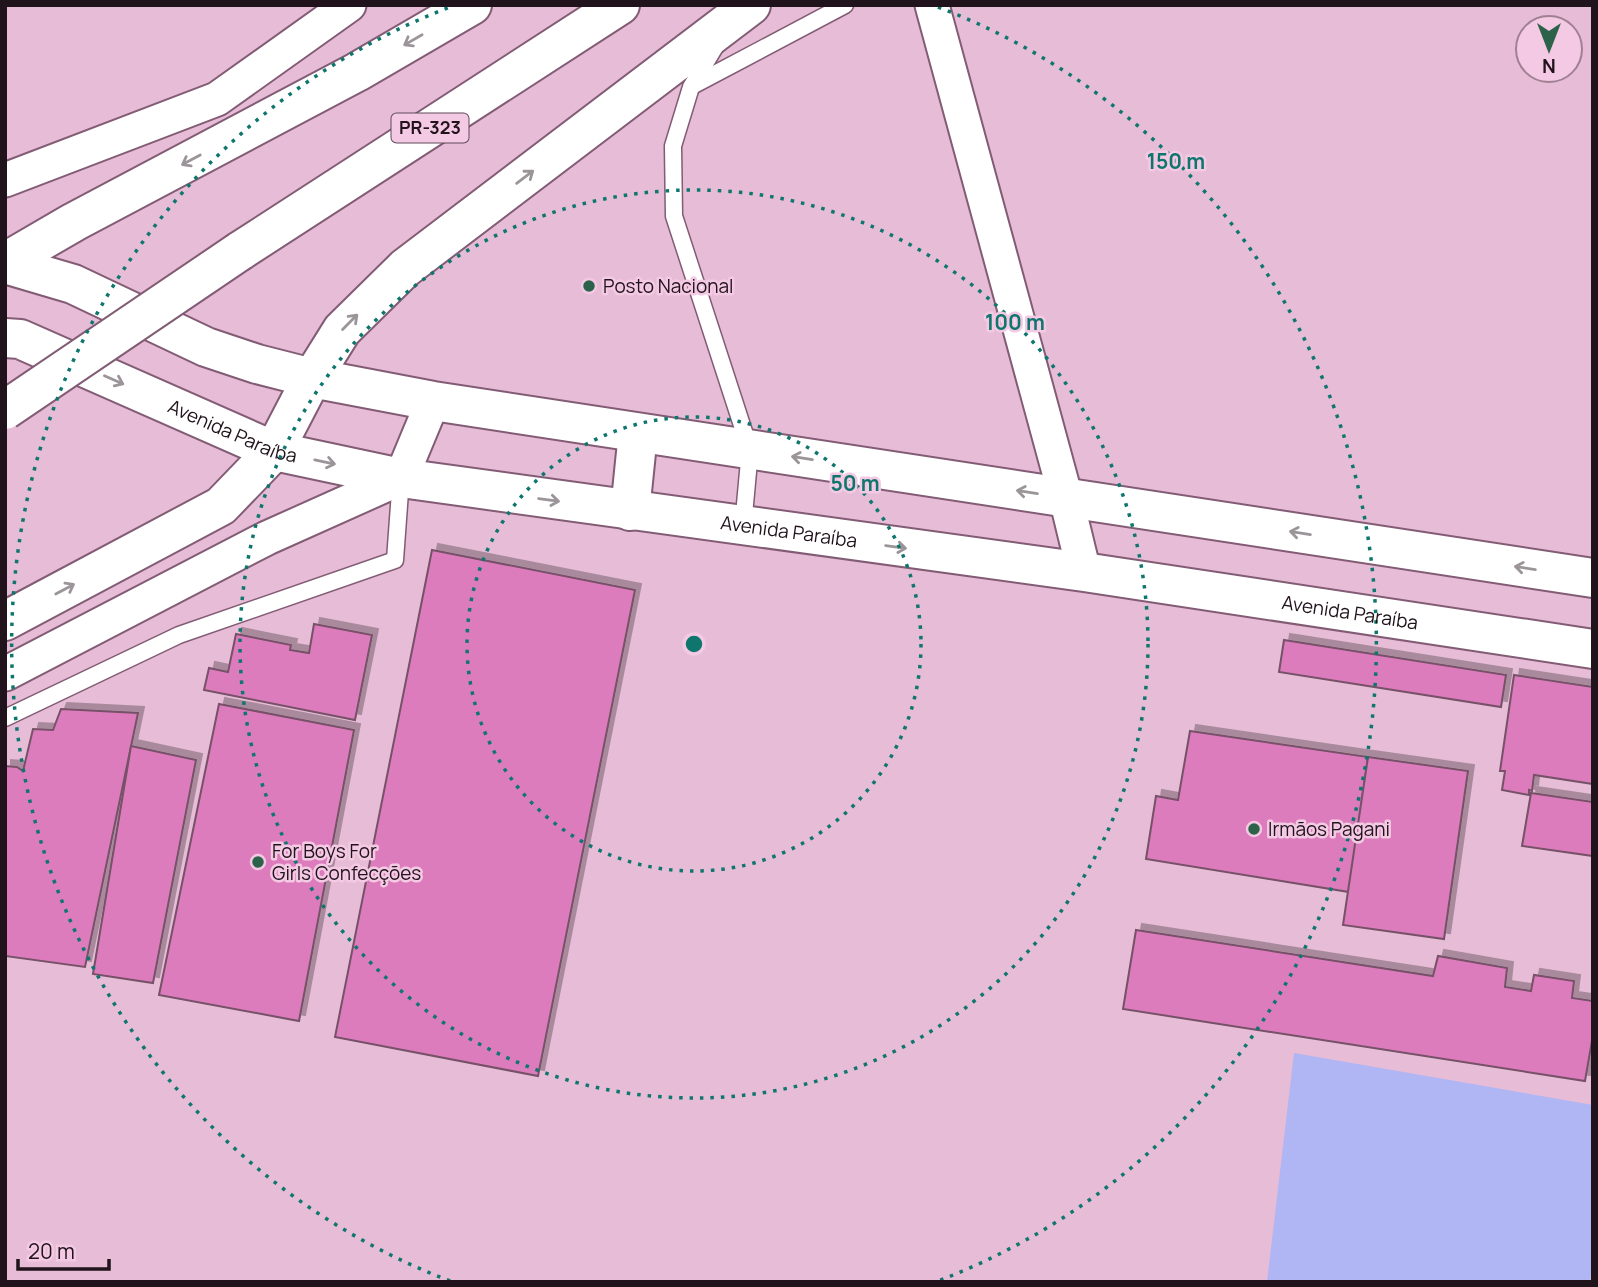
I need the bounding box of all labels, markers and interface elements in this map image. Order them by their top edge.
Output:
north arrow [1514,14,1584,84]
one-way arrow [403,33,423,47]
text: N [1542,53,1556,79]
road number: PR-323 [392,113,468,142]
text: 150 m [1147,147,1205,175]
one-way arrow [182,153,202,167]
one-way arrow [515,170,534,185]
place label: Posto Nacional [603,273,734,299]
marker: Posto Nacional [581,278,597,294]
text: 100 m [985,308,1045,336]
one-way arrow [342,314,359,331]
one-way arrow [103,374,124,387]
street label: Avenida Paraíba [164,393,299,469]
one-way arrow [791,451,814,464]
one-way arrow [313,456,336,469]
text: 50 m [830,469,880,497]
one-way arrow [1016,485,1039,498]
one-way arrow [538,493,560,506]
street label: Avenida Paraíba [719,509,859,554]
one-way arrow [1290,527,1312,540]
one-way arrow [884,540,907,553]
one-way arrow [1514,561,1537,574]
one-way arrow [55,581,75,595]
street label: Avenida Paraíba [1280,589,1420,635]
centre of rings [682,632,706,656]
place label: Irmãos Pagani [1268,816,1390,842]
marker: Irmãos Pagani [1246,821,1262,837]
place label: For Boys For Girls Confecções [272,838,421,886]
marker: For Boys For Girls Confecções [250,854,266,870]
scale bar [18,1228,108,1272]
text: 20 m [28,1237,75,1265]

